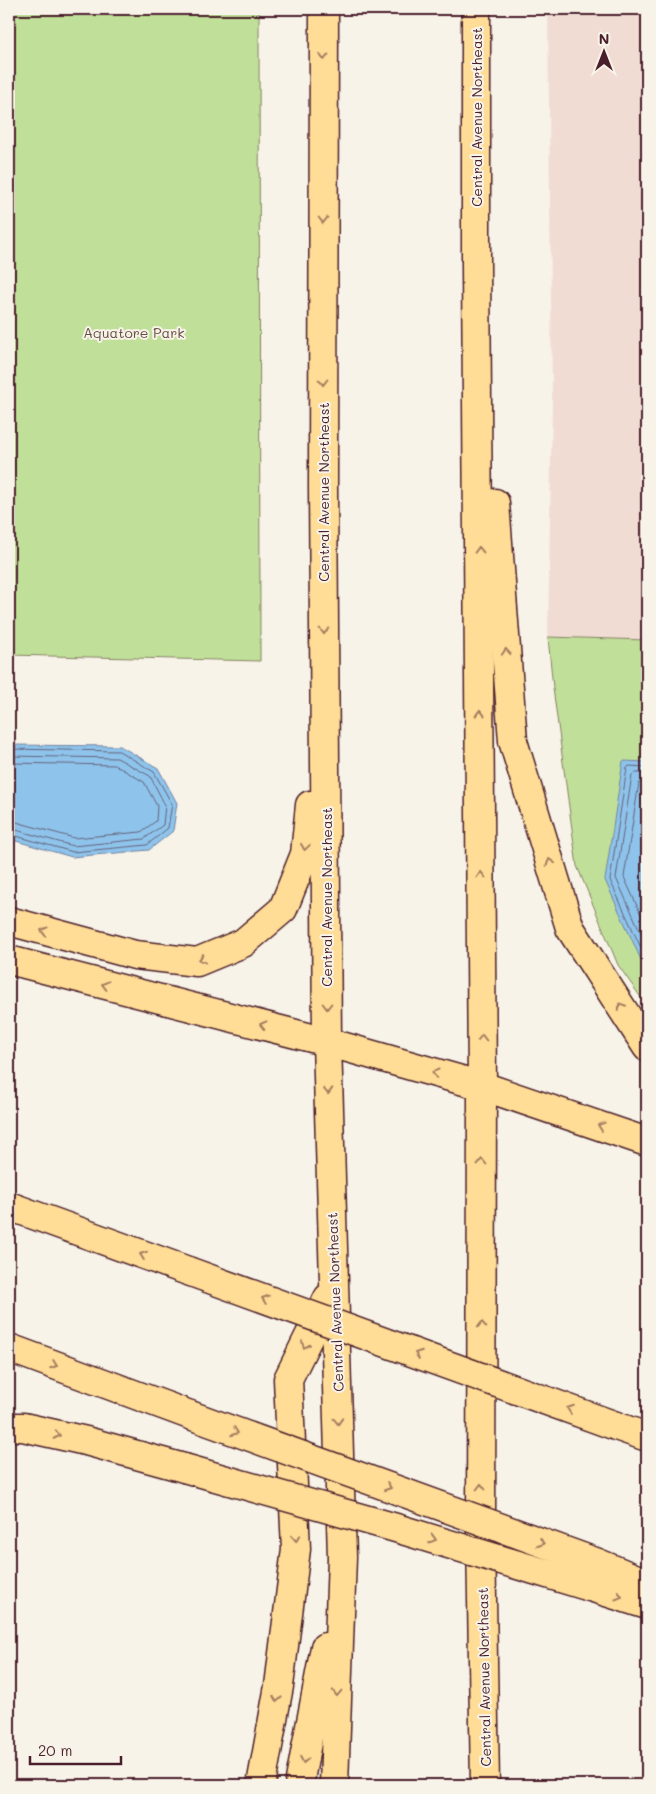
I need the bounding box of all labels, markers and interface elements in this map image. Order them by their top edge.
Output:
street label: Central Avenue Northeast [467,27,486,207]
north arrow [578,28,628,78]
text: N [599,29,609,48]
one-way arrow [319,54,329,62]
one-way arrow [318,216,329,224]
park label: Aquatore Park [83,323,185,342]
one-way arrow [318,379,328,387]
street label: Central Avenue Northeast [314,402,333,582]
one-way arrow [473,546,484,554]
one-way arrow [319,628,329,635]
one-way arrow [501,648,512,656]
one-way arrow [475,708,485,716]
street label: Central Avenue Northeast [317,807,336,987]
one-way arrow [301,843,311,852]
one-way arrow [545,858,555,866]
one-way arrow [476,871,486,878]
one-way arrow [40,926,48,936]
one-way arrow [198,953,207,963]
one-way arrow [101,980,110,991]
one-way arrow [322,1002,332,1010]
one-way arrow [617,1002,627,1011]
one-way arrow [259,1021,267,1031]
one-way arrow [477,1033,487,1041]
one-way arrow [431,1068,440,1079]
one-way arrow [323,1087,334,1095]
one-way arrow [597,1122,606,1132]
one-way arrow [477,1158,487,1166]
street label: Central Avenue Northeast [322,1212,348,1392]
one-way arrow [139,1251,147,1261]
one-way arrow [261,1295,269,1305]
one-way arrow [477,1320,487,1328]
one-way arrow [301,1339,311,1348]
one-way arrow [414,1350,422,1360]
one-way arrow [50,1359,58,1369]
one-way arrow [567,1405,575,1415]
one-way arrow [333,1418,343,1426]
one-way arrow [231,1426,239,1436]
one-way arrow [52,1429,61,1439]
one-way arrow [383,1481,392,1491]
one-way arrow [476,1483,486,1490]
one-way arrow [290,1534,301,1542]
one-way arrow [429,1534,437,1544]
one-way arrow [536,1537,545,1547]
street label: Central Avenue Northeast [473,1587,495,1767]
one-way arrow [614,1591,622,1601]
one-way arrow [332,1690,343,1698]
one-way arrow [272,1695,282,1704]
scale bar [30,1734,121,1766]
text: 20 m [38,1740,72,1760]
one-way arrow [300,1756,310,1764]

